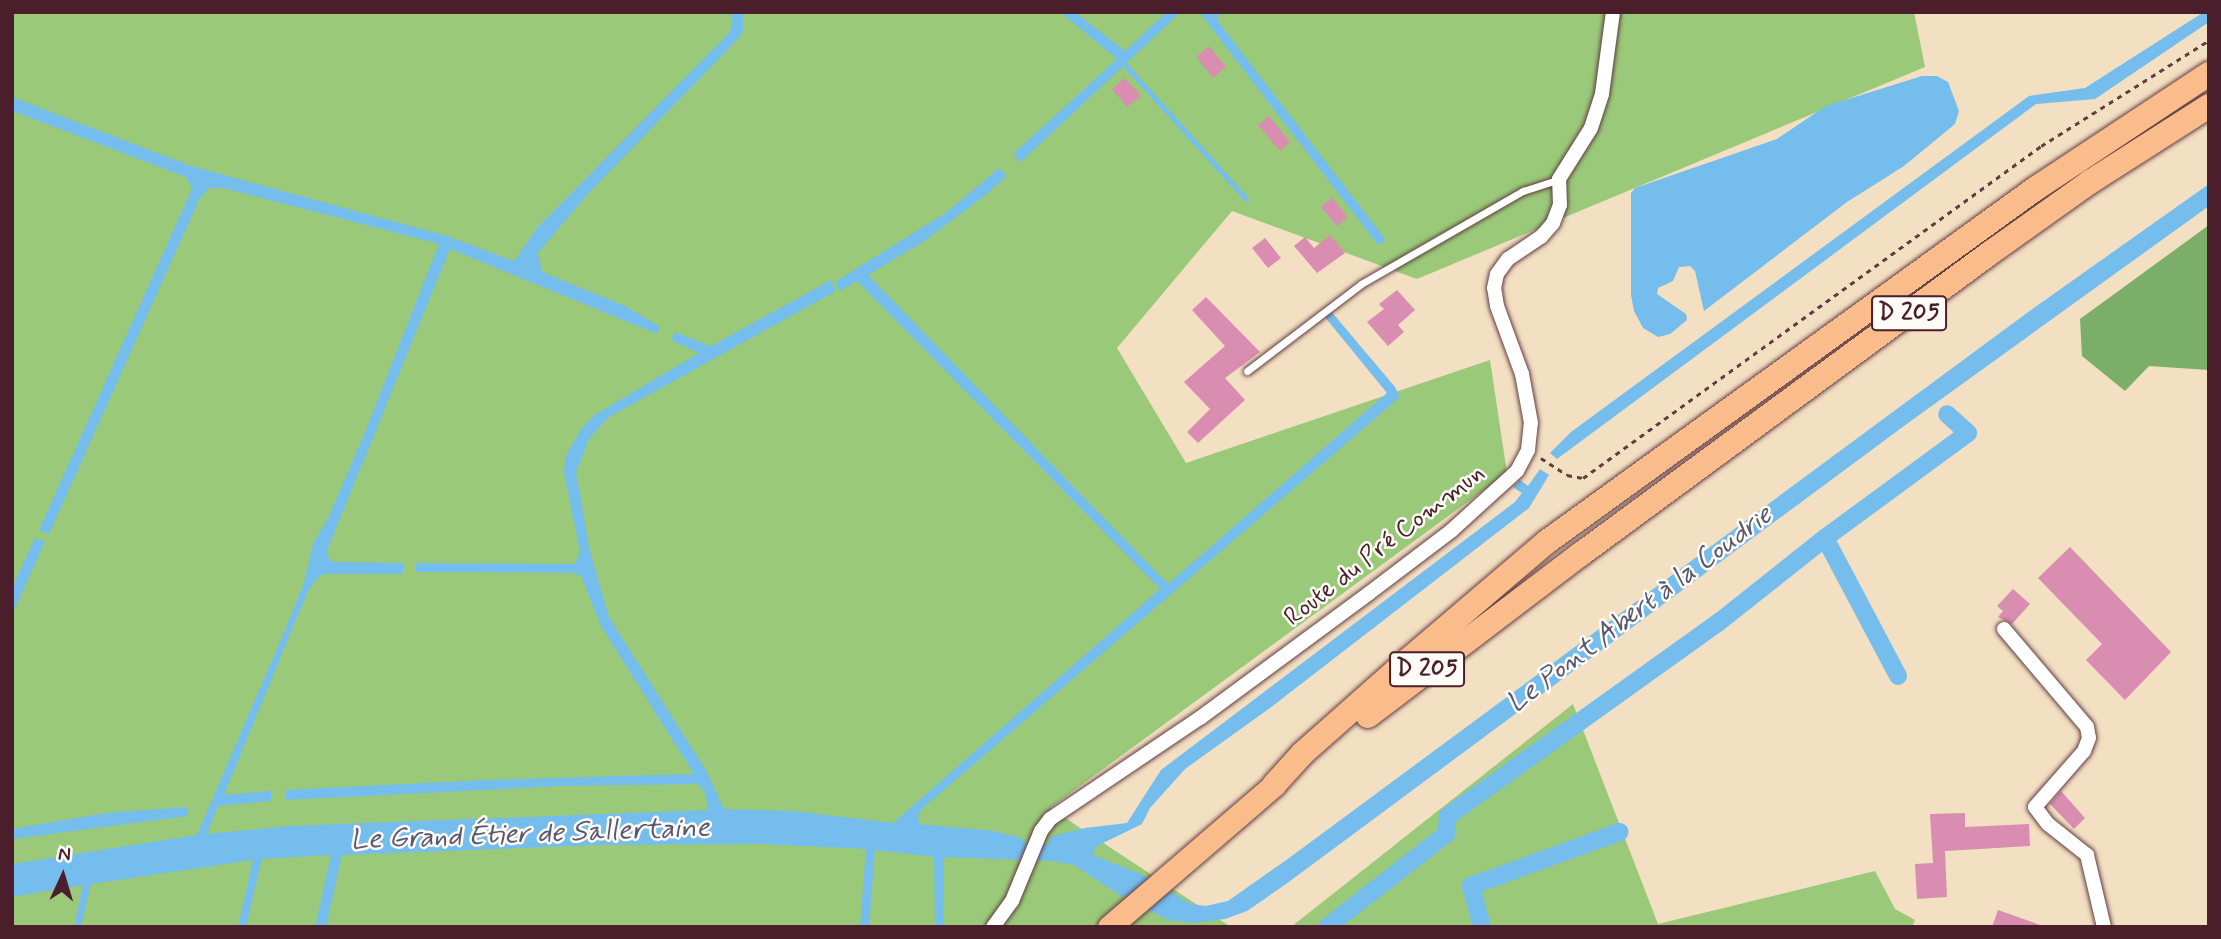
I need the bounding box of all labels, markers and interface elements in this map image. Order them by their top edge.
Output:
road number: D 205 [1870,292,1948,334]
street label: Route du Pré Commun [1279,459,1491,633]
water label: Le Pont Abert à la Coudrie [1504,502,1776,718]
road number: D 205 [1388,648,1466,690]
water label: Le Grand Étier de Sallertaine [348,812,712,858]
north arrow [28,841,98,911]
text: N [57,842,72,867]

